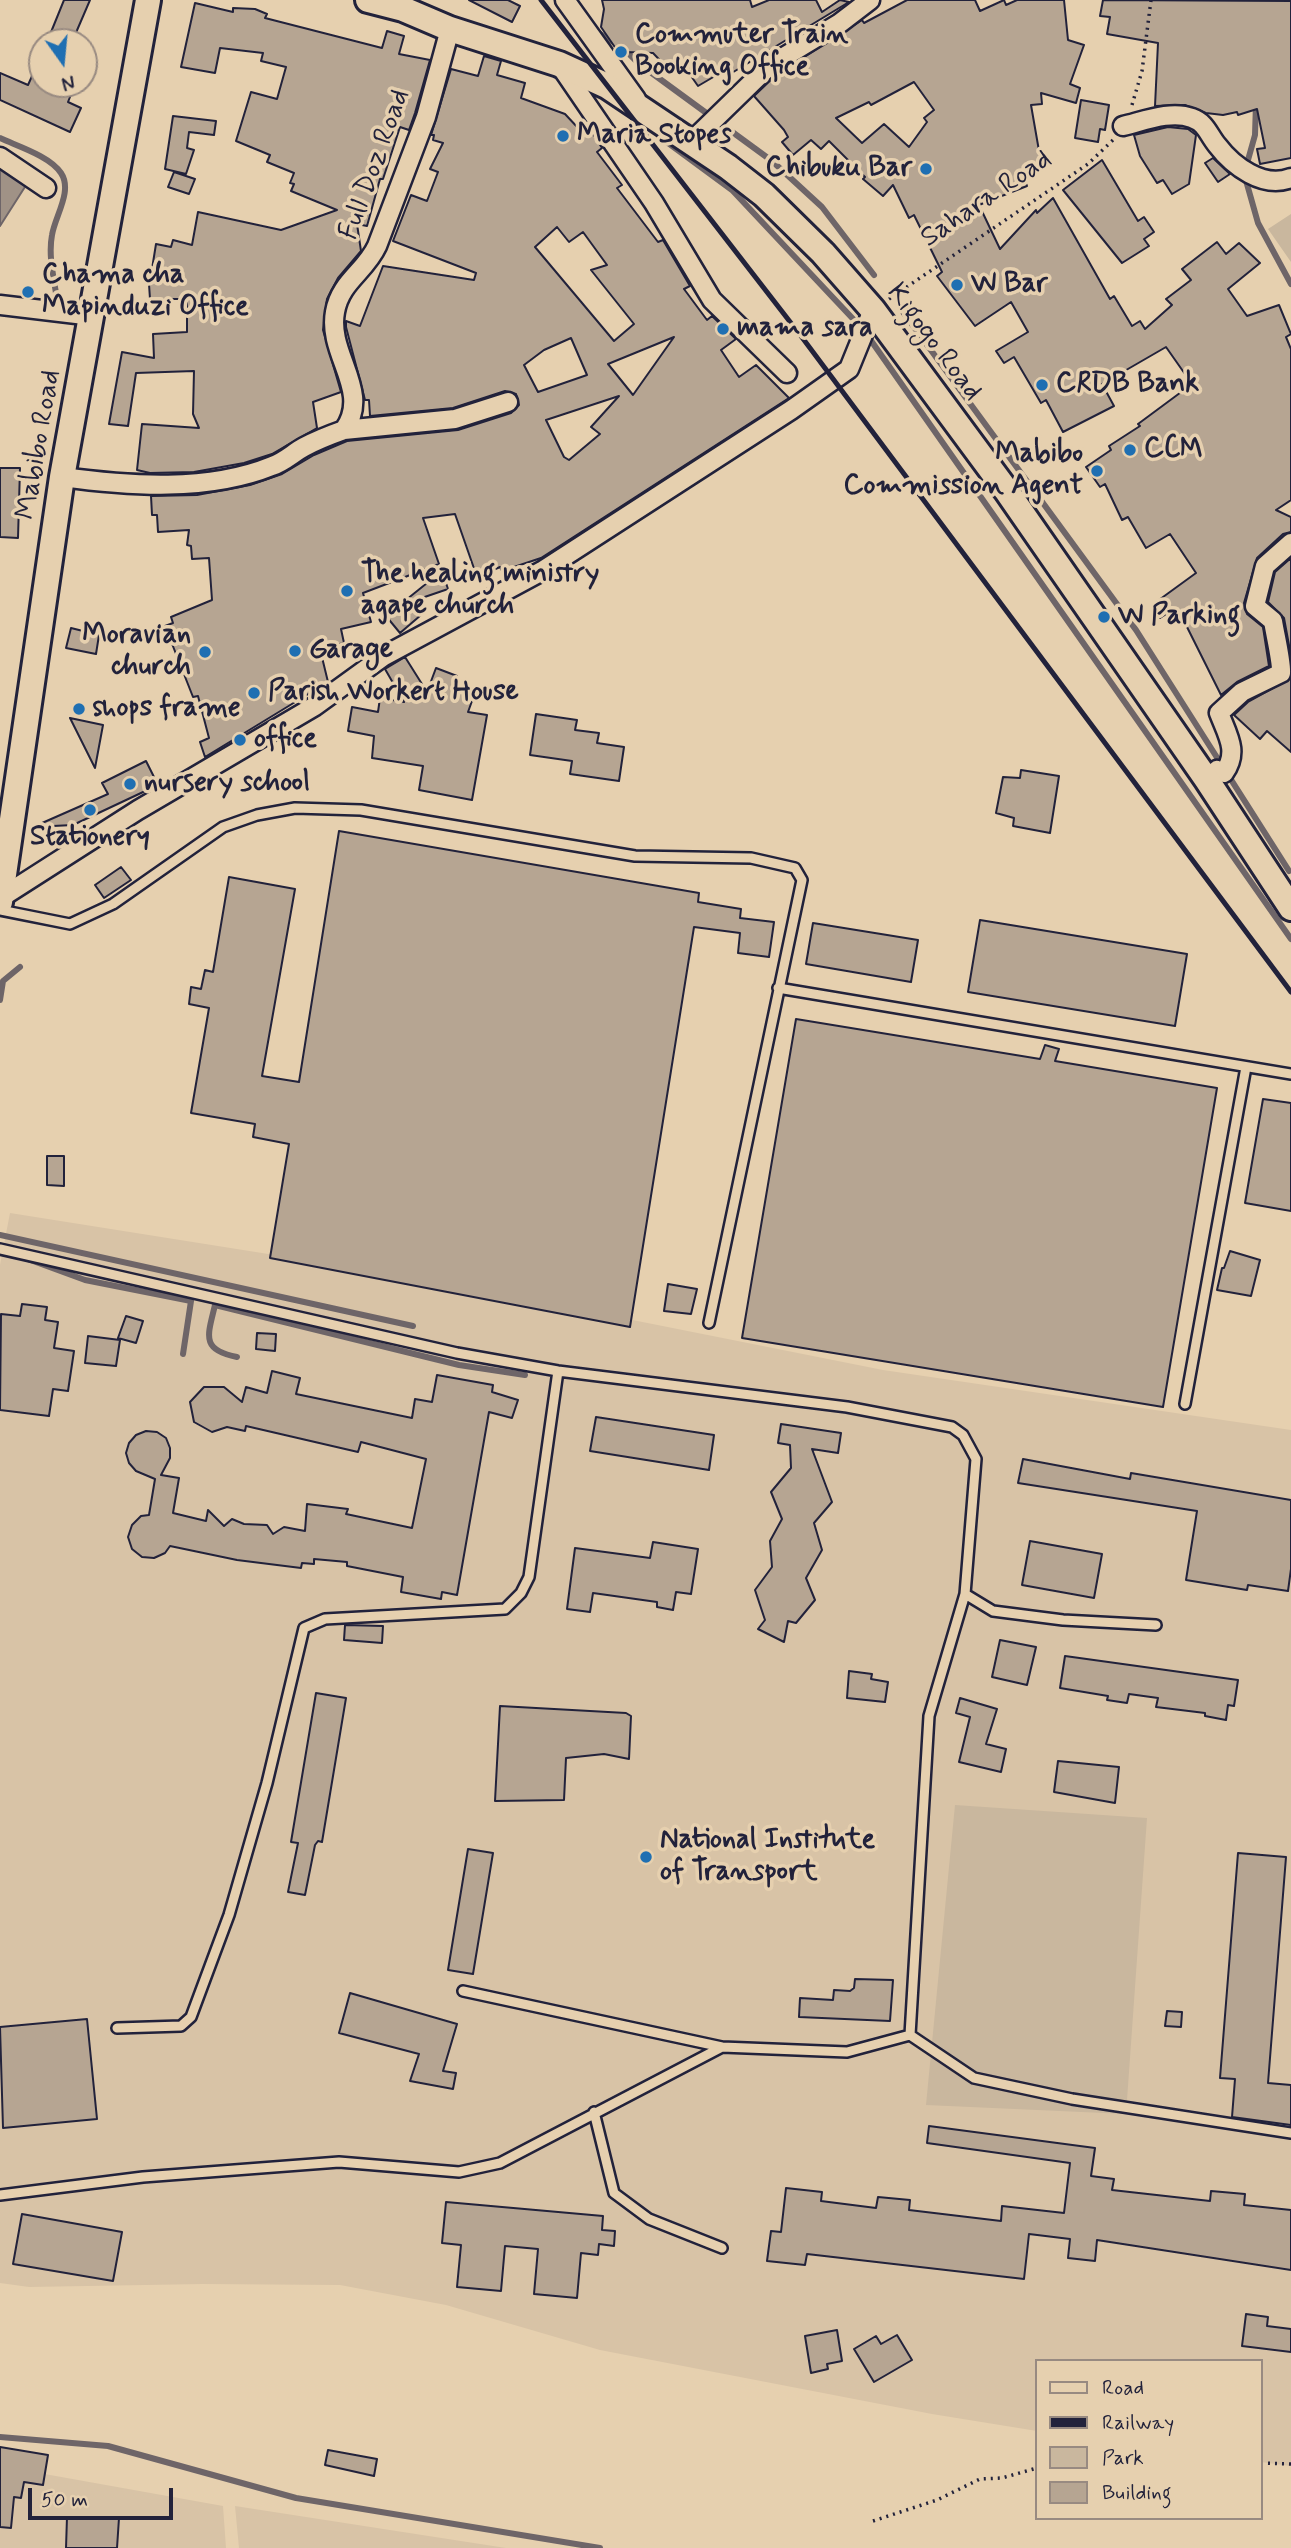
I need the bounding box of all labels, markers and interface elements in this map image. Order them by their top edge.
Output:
place label: Commuter Train Booking Office [635,19,848,85]
north arrow [28,28,98,98]
marker: Commuter Train Booking Office [613,44,629,60]
text: N [59,68,77,96]
street label: Full Doz Road [333,85,419,245]
place label: Maria Stopes [577,119,732,153]
marker: Maria Stopes [555,128,571,144]
street label: Sahara Road [915,144,1059,256]
place label: Chibuku Bar [766,152,912,186]
marker: Chibuku Bar [918,161,934,177]
place label: Chama cha Mapinduzi Office [42,259,249,325]
place label: W Bar [971,268,1048,302]
marker: W Bar [949,277,965,293]
street label: Kigogo Road [878,278,988,408]
marker: Chama cha Mapinduzi Office [20,284,36,300]
place label: mama sara [737,312,873,346]
marker: mama sara [715,321,731,337]
street label: Mabibo Road [10,367,70,523]
place label: CRDB Bank [1056,368,1199,402]
marker: CRDB Bank [1034,377,1050,393]
place label: CCM [1144,433,1203,467]
place label: Mabibo Commission Agent [844,438,1083,504]
marker: CCM [1122,442,1138,458]
marker: Mabibo Commission Agent [1089,463,1105,479]
place label: The healing ministry agape church [361,558,599,624]
marker: The healing ministry agape church [339,583,355,599]
place label: W Parking [1118,600,1240,634]
marker: W Parking [1096,609,1112,625]
place label: Moravian church [82,619,191,685]
place label: Garage [309,634,393,668]
marker: Garage [287,643,303,659]
marker: Moravian church [197,644,213,660]
place label: Parish Workert House [268,676,519,710]
marker: Parish Workert House [246,685,262,701]
place label: shops frame [93,692,241,726]
marker: shops frame [71,701,87,717]
place label: office [254,723,317,757]
marker: office [232,732,248,748]
place label: nursery school [144,767,310,801]
marker: nursery school [122,776,138,792]
marker: Stationery [82,802,98,818]
place label: Stationery [30,821,150,855]
place label: National Institute of Transport [660,1824,875,1890]
marker: National Institute of Transport [638,1849,654,1865]
legend [1036,2359,1263,2520]
text: Road [1102,2374,1144,2402]
text: Railway [1102,2409,1174,2437]
text: Park [1102,2444,1144,2472]
scale bar [32,2474,177,2518]
text: Building [1102,2479,1172,2507]
text: 50 m [41,2486,88,2514]

